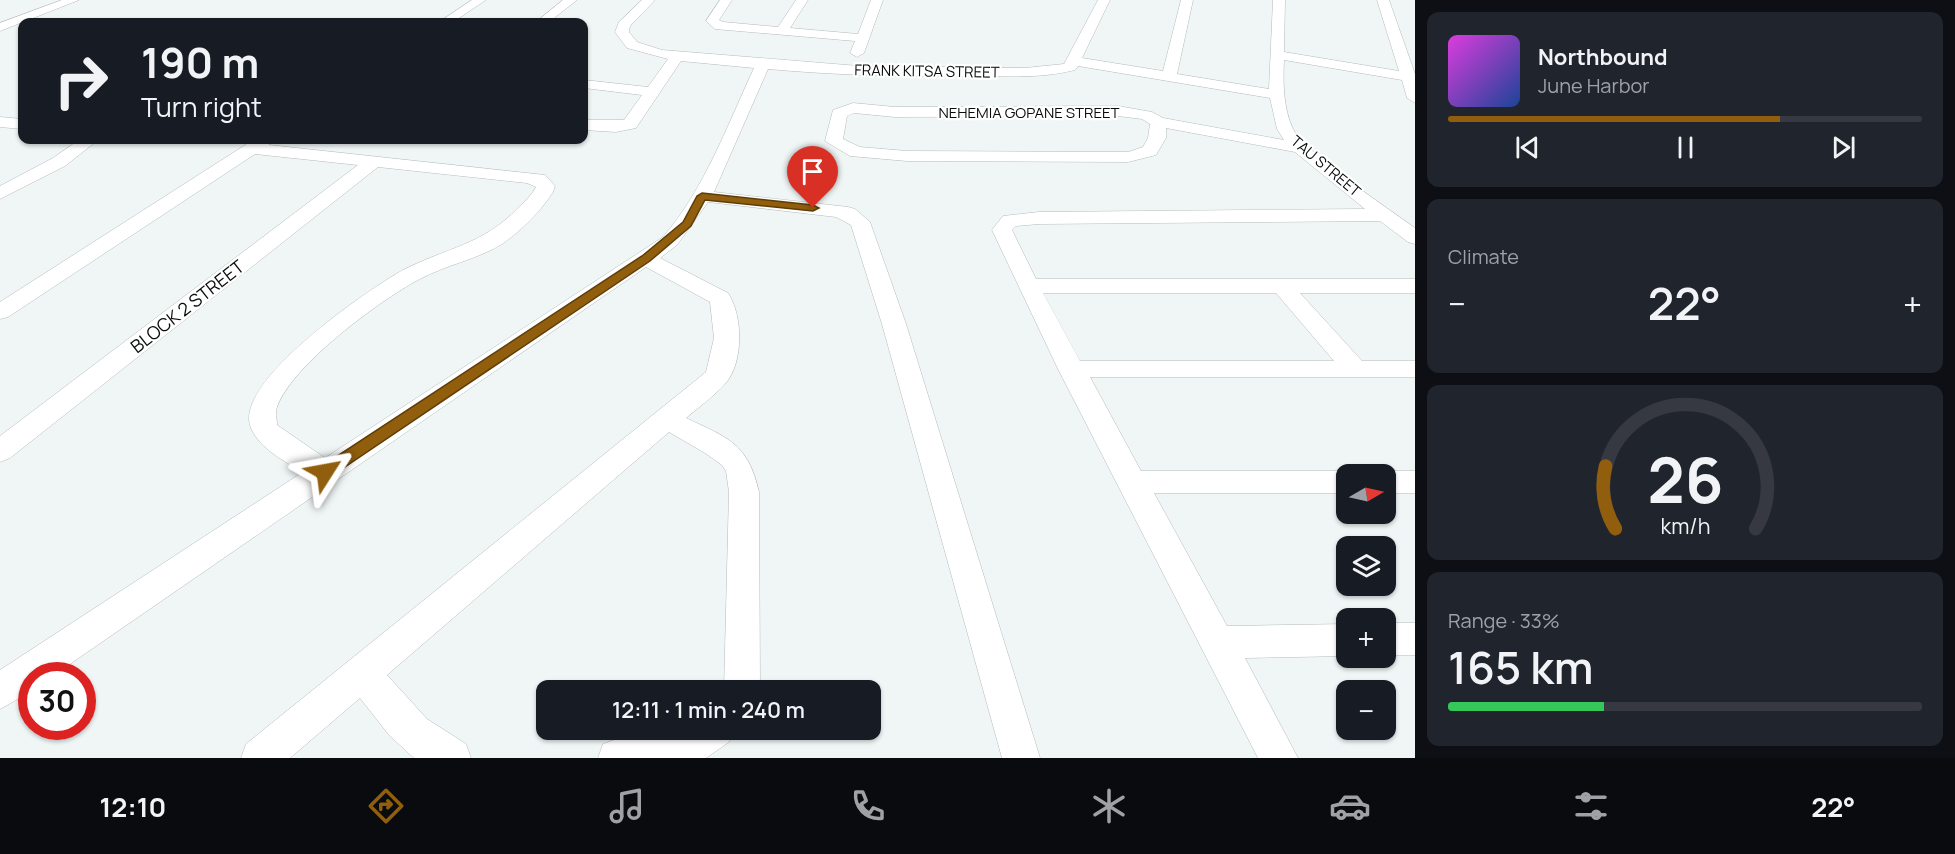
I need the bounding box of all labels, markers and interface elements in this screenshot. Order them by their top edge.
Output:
text: 190 m [141,33,259,91]
icon: right [42,42,120,120]
text: Northbound [1538,42,1668,72]
street label: FRANK KITSA STREET [854,59,1000,83]
text: June Harbor [1538,72,1650,99]
text: Turn right [141,88,262,125]
street label: NEHEMIA GOPANE STREET [938,102,1120,123]
street label: TAU STREET [1287,131,1365,201]
icon: previous [1511,131,1544,164]
icon: pause [1669,131,1702,164]
icon: next [1827,131,1860,164]
pin [787,146,838,208]
icon: arrive [796,155,829,188]
text: Climate [1448,243,1519,270]
street label: BLOCK 2 STREET [125,254,249,358]
text: 22° [1648,272,1721,334]
text: − [1448,281,1466,326]
text: + [1903,281,1922,326]
text: 26 [1647,436,1723,522]
position arrow [293,440,357,504]
north arrow [1336,464,1396,524]
map controls [1336,464,1396,740]
text: km/h [1660,512,1710,541]
button: layers [1336,536,1396,596]
text: Range · 33% [1448,607,1560,634]
button: + [1336,608,1396,668]
text: 165 km [1448,636,1594,698]
speed limit sign: 30 [18,662,96,740]
button: − [1336,680,1396,740]
text: 12:11 · 1 min · 240 m [612,695,805,725]
icon: directions [365,785,407,827]
icon: music [606,785,648,827]
icon: phone [847,785,889,827]
icon: climate [1088,785,1130,827]
icon: car [1329,785,1371,827]
icon: filters [1570,785,1612,827]
text: 12:10 [99,788,166,825]
text: 22° [1811,788,1855,825]

